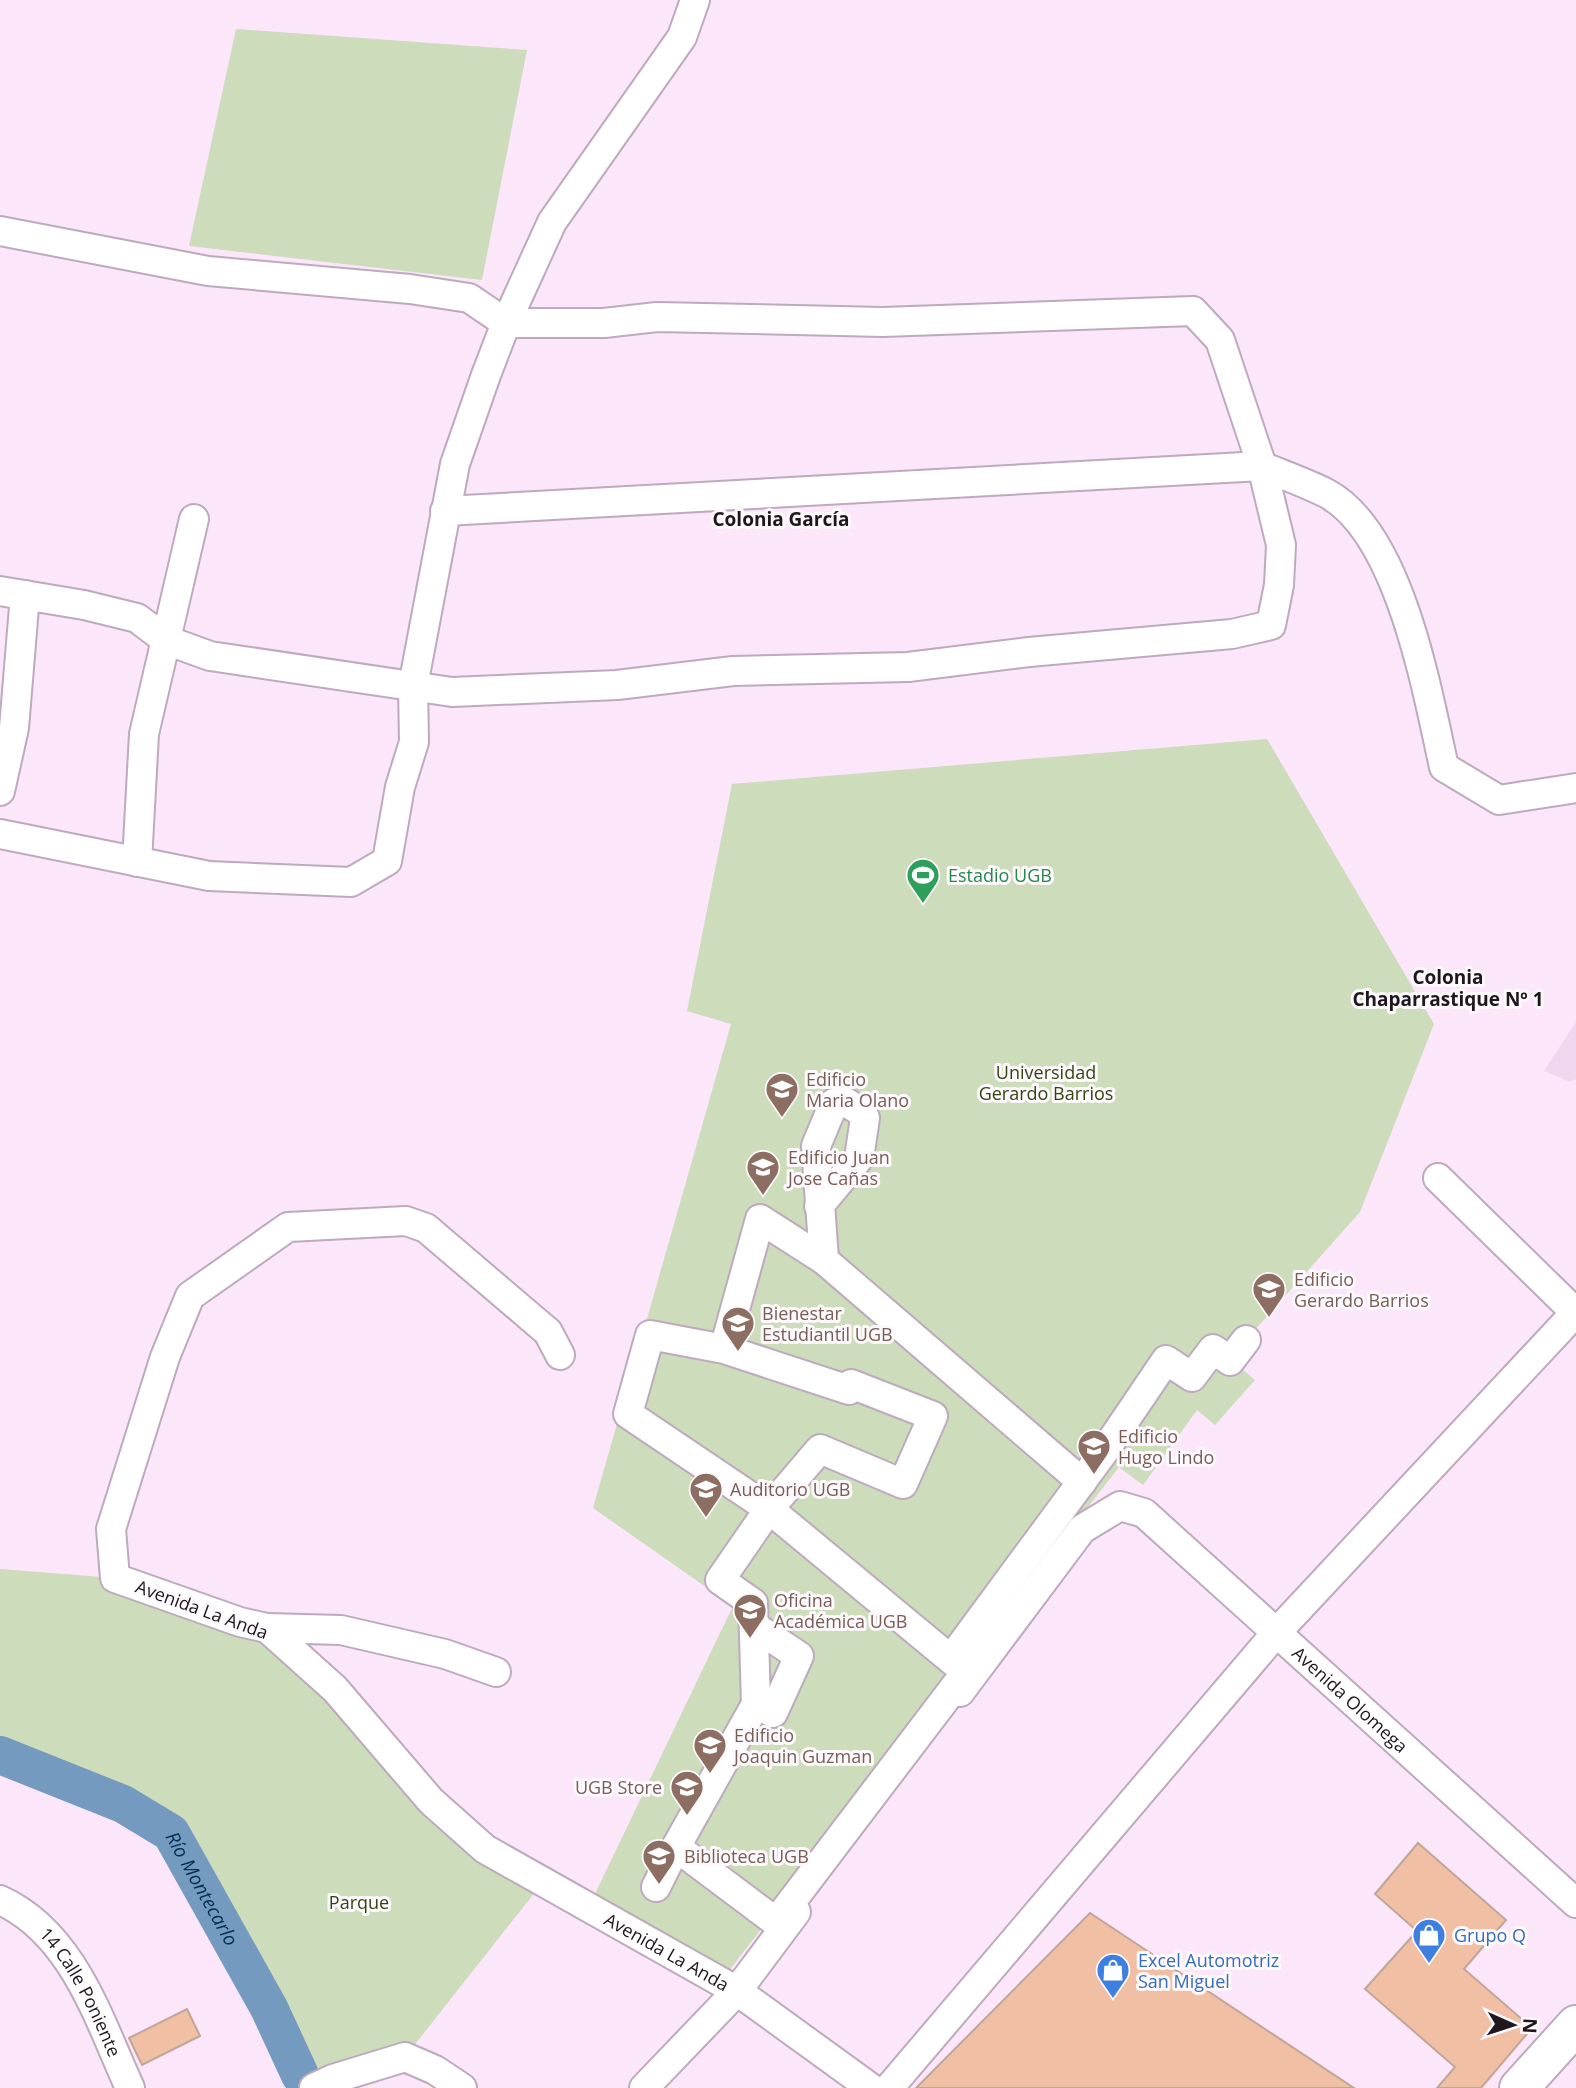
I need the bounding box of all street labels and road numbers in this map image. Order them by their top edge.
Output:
street label: Avenida La Anda [132,1574,272,1644]
street label: Avenida Olomega [1287,1641,1413,1758]
street label: Avenida La Anda [600,1907,734,1996]
street label: 14 Calle Poniente [35,1922,127,2060]

